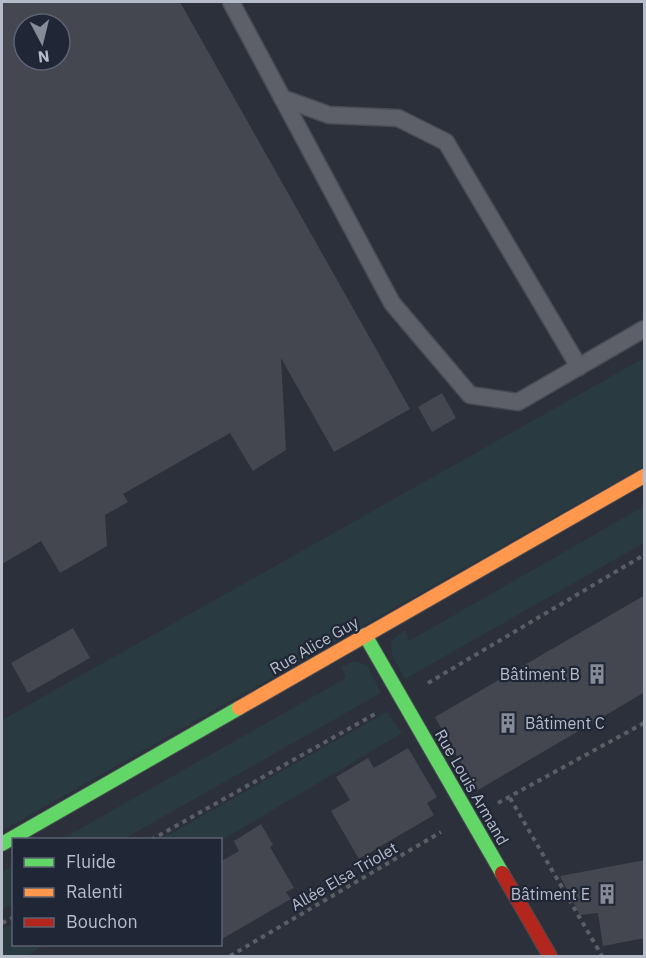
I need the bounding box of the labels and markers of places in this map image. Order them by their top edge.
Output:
building icon: Bâtiment B [585,662,609,686]
place label: Bâtiment B [500,664,580,684]
building icon: Bâtiment C [496,711,520,735]
place label: Bâtiment C [525,713,605,733]
building icon: Bâtiment E [595,882,619,906]
place label: Bâtiment E [511,884,590,904]

